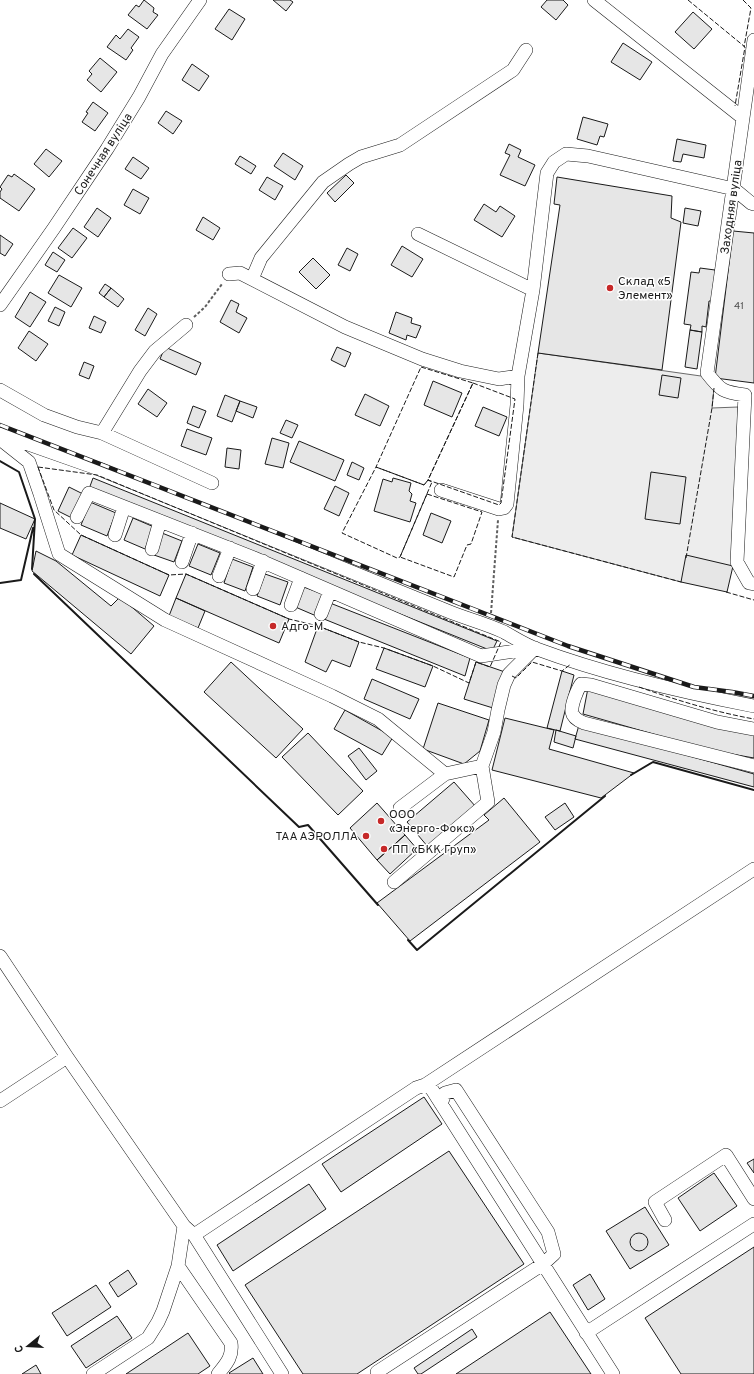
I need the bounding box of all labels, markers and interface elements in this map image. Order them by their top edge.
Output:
street label: Сонечная вуліца [71,110,137,199]
street label: Заходняя вуліца [717,159,747,255]
place label: Склад «5 Элемент» [618,274,673,304]
marker: Склад «5 Элемент» [605,283,615,293]
house number: 41 [734,300,744,313]
place label: Адго-М [281,619,323,635]
marker: Адго-М [268,621,278,631]
place label: ООО «Энерго-Фокс» [389,807,475,837]
marker: ООО «Энерго-Фокс» [376,816,386,826]
place label: ТАА АЭРОЛЛА [276,829,358,845]
marker: ТАА АЭРОЛЛА [361,831,371,841]
place label: ПП «БКК Груп» [392,842,476,858]
marker: ПП «БКК Груп» [379,844,389,854]
north arrow [8,1326,48,1366]
text: С [12,1343,27,1354]

